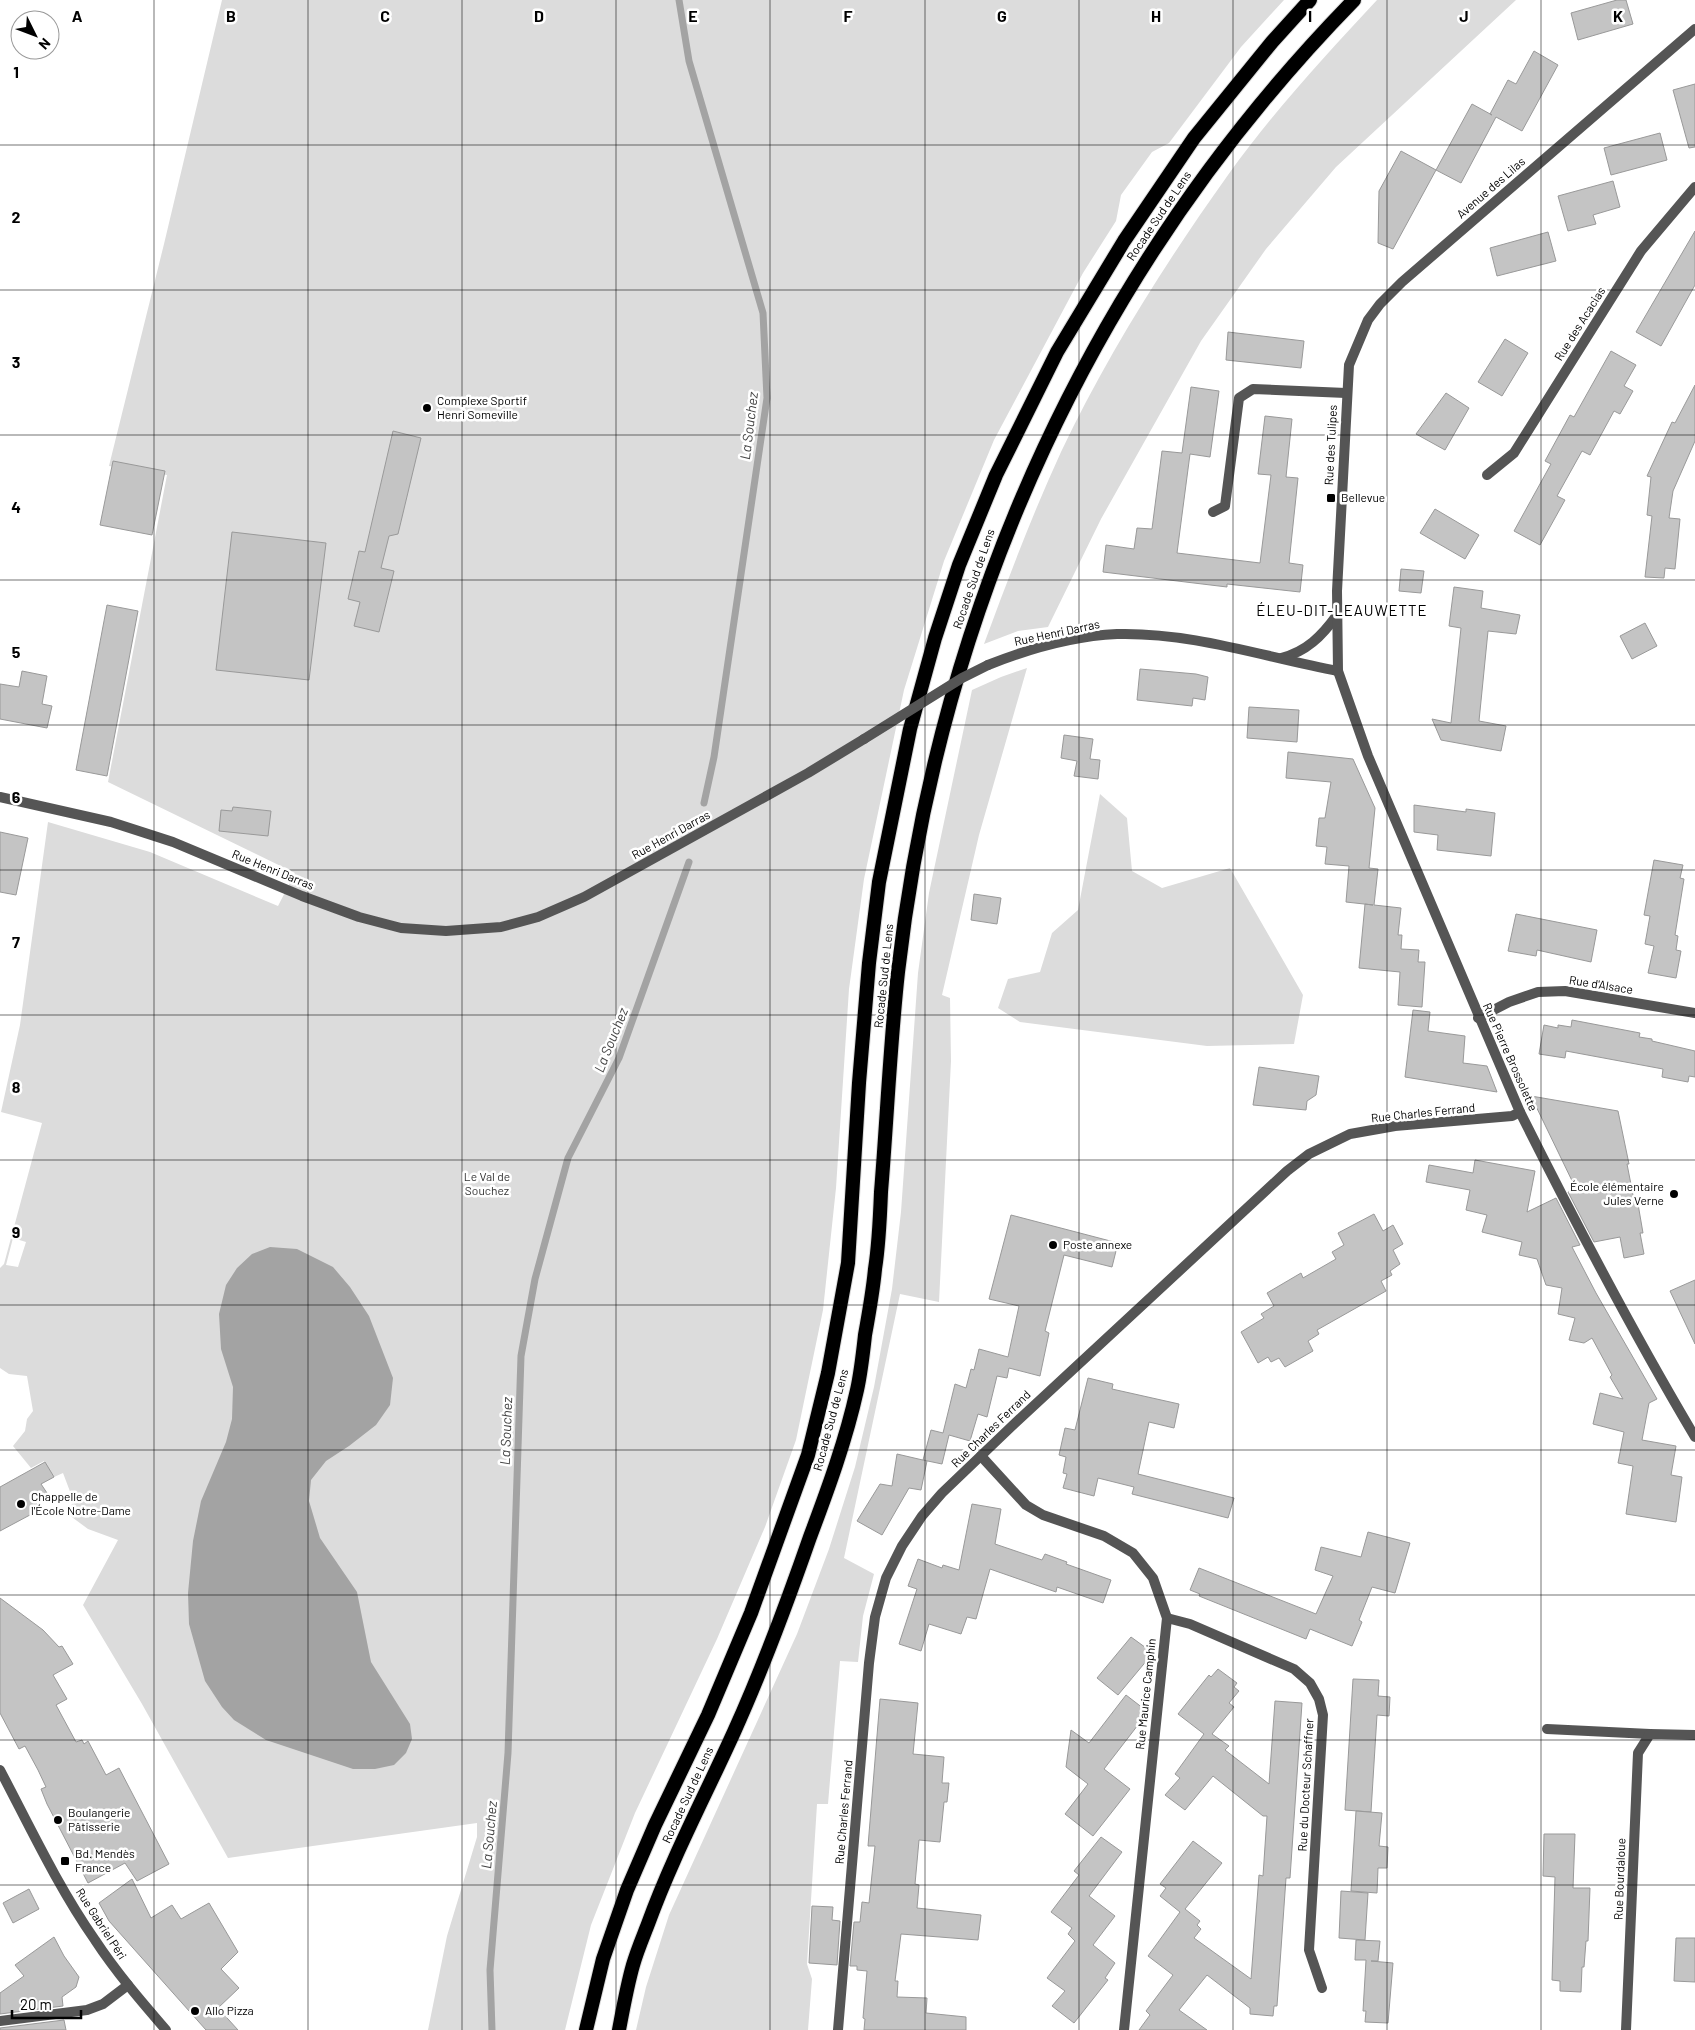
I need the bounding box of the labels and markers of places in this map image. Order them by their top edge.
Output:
place label: Complexe Sportif Henri Someville [437,393,527,421]
marker: Complexe Sportif Henri Someville [421,402,433,414]
place label: Bellevue [1341,490,1385,504]
marker: Bellevue [1325,492,1337,504]
place label: École élémentaire Jules Verne [1570,1179,1664,1207]
marker: École élémentaire Jules Verne [1668,1188,1680,1200]
place label: Poste annexe [1063,1237,1132,1251]
marker: Poste annexe [1047,1239,1059,1251]
place label: Chappelle de l'École Notre-Dame [31,1489,131,1517]
marker: Chappelle de l'École Notre-Dame [15,1498,27,1510]
place label: Boulangerie Pâtisserie [68,1805,131,1833]
marker: Boulangerie Pâtisserie [52,1814,64,1826]
place label: Bd. Mendès France [75,1846,135,1874]
marker: Bd. Mendès France [59,1855,71,1867]
place label: Allo Pizza [205,2003,254,2017]
marker: Allo Pizza [189,2005,201,2017]

